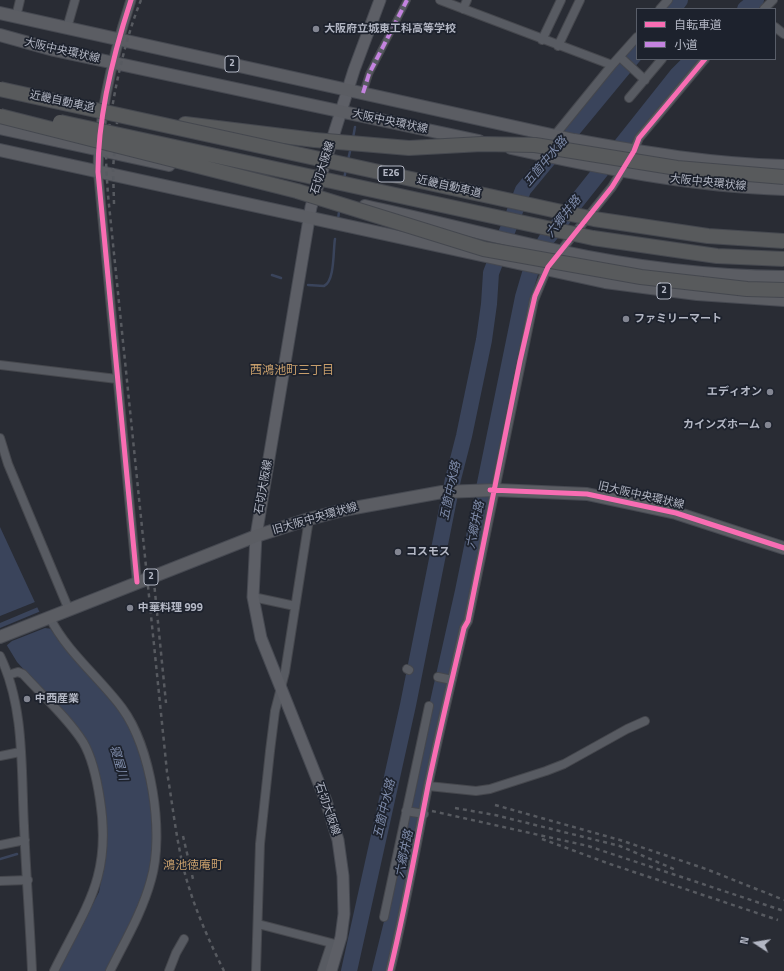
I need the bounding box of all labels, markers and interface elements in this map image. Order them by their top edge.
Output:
legend [636,8,776,60]
text: 自転車道 [674,15,722,34]
place label: 大阪府立城東工科高等学校 [324,22,456,36]
marker: 大阪府立城東工科高等学校 [311,24,321,34]
text: 小道 [674,35,698,54]
street label: 大阪中央環状線 [23,36,101,66]
road number: 2 [225,56,239,72]
street label: 近畿自動車道 [28,89,96,115]
street label: 大阪中央環状線 [351,108,429,136]
water label: 五箇中水路 [521,134,571,190]
street label: 石切大阪線 [309,140,337,196]
road number: E26 [378,166,404,182]
street label: 大阪中央環状線 [669,172,747,194]
street label: 近畿自動車道 [415,173,483,201]
water label: 六郷井路 [544,194,584,240]
road number: 2 [657,283,671,299]
place label: ファミリーマート [634,312,722,326]
marker: ファミリーマート [621,314,631,324]
district label: 西鴻池町三丁目 [250,364,334,378]
place label: エディオン [707,385,762,399]
marker: エディオン [765,387,775,397]
place label: カインズホーム [683,418,760,432]
marker: カインズホーム [763,420,773,430]
street label: 石切大阪線 [253,459,275,515]
water label: 五箇中水路 [438,460,464,522]
street label: 旧大阪中央環状線 [597,480,685,512]
water label: 六郷井路 [464,500,488,550]
street label: 旧大阪中央環状線 [271,501,359,537]
place label: コスモス [406,545,450,559]
marker: コスモス [393,547,403,557]
road number: 2 [144,569,158,585]
place label: 中華料理 999 [138,601,203,615]
marker: 中華料理 999 [125,603,135,613]
place label: 中西産業 [35,692,79,706]
marker: 中西産業 [22,694,32,704]
water label: 寝屋川 [106,744,130,782]
water label: 五箇中水路 [371,778,399,840]
street label: 石切大阪線 [312,781,342,837]
water label: 六郷井路 [393,829,417,879]
district label: 鴻池徳庵町 [163,859,223,873]
north arrow [736,923,776,963]
text: N [736,935,753,946]

